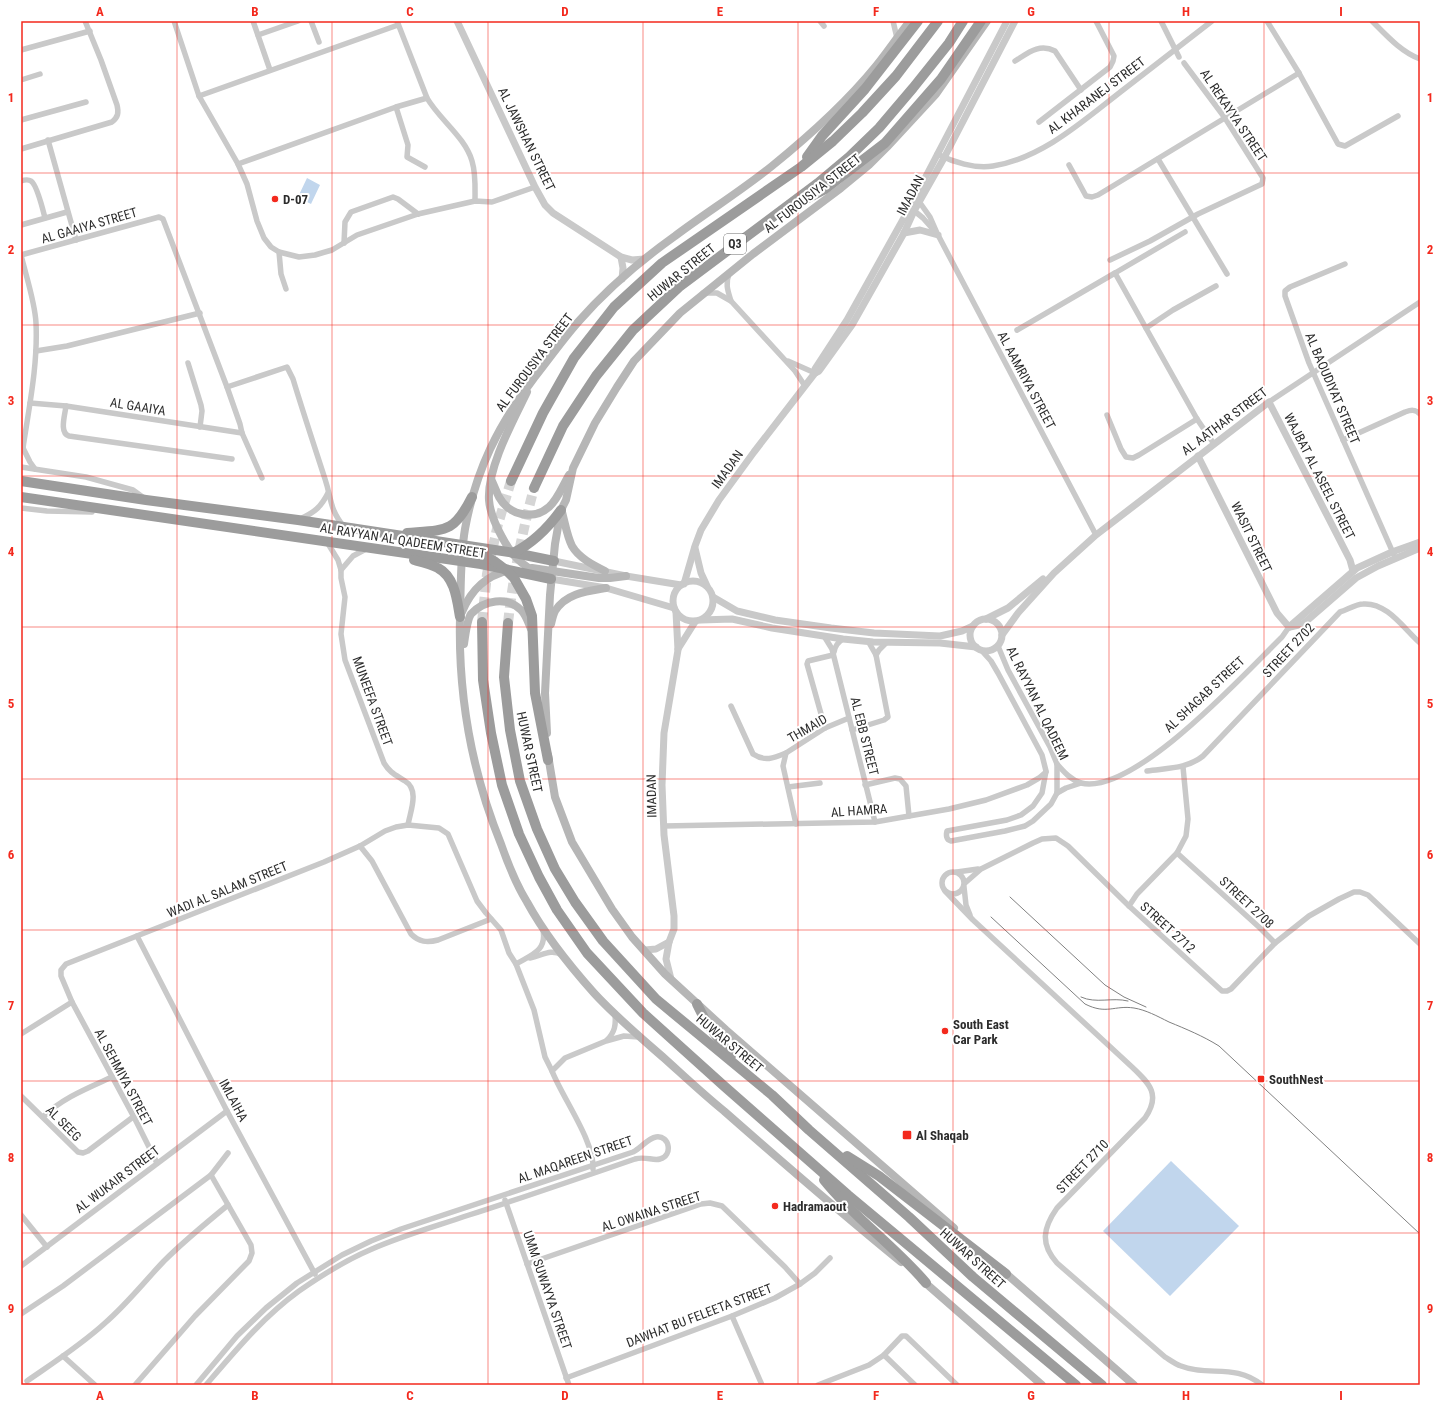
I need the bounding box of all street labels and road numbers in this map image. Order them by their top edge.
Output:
street label: AL KHARANEJ STREET [1045,54,1148,137]
street label: AL REKAYYA STREET [1197,66,1270,164]
street label: AL JAWSHAN STREET [495,85,558,194]
street label: AL FUROUSIYA STREET [761,151,864,236]
street label: IMADAN [894,172,927,218]
street label: AL GAAIYA STREET [39,205,139,246]
road number: Q3 [724,234,746,254]
street label: HUWAR STREET [644,240,718,304]
street label: AL FUROUSIYA STREET [493,310,576,414]
street label: AL AAMRIYA STREET [994,329,1059,432]
street label: AL BAOUDIYAT STREET [1302,330,1363,446]
street label: AL AATHAR STREET [1179,384,1270,459]
street label: AL GAAIYA [109,395,167,418]
street label: WAJBAT AL ASEEL STREET [1281,410,1358,542]
street label: IMADAN [709,447,746,491]
street label: WASIT STREET [1228,499,1275,575]
street label: AL RAYYAN AL QADEEM STREET [319,520,487,561]
street label: STREET 2702 [1259,620,1317,681]
street label: AL RAYYAN AL QADEEM [1004,644,1072,762]
street label: AL SHAGAB STREET [1161,653,1248,735]
street label: MUNEEFA STREET [349,654,396,748]
street label: AL EBB STREET [847,695,882,777]
street label: HUWAR STREET [514,710,545,794]
street label: THMAID [785,711,830,746]
street label: IMADAN [644,774,659,818]
street label: AL HAMRA [830,801,888,820]
street label: WADI AL SALAM STREET [165,858,290,920]
street label: STREET 2708 [1216,873,1277,931]
street label: STREET 2712 [1137,899,1198,956]
street label: HUWAR STREET [693,1011,766,1076]
street label: AL SEHMIYA STREET [92,1026,156,1129]
street label: IMLAIHA [216,1076,251,1124]
street label: AL SEEG [43,1102,85,1144]
street label: AL MAQAREEN STREET [516,1133,635,1186]
street label: STREET 2710 [1053,1136,1112,1196]
street label: AL WUKAIR STREET [72,1143,163,1216]
street label: AL OWAINA STREET [600,1188,703,1235]
street label: HUWAR STREET [937,1225,1009,1292]
street label: UMM SUWAYYA STREET [520,1229,575,1352]
street label: DAWHAT BU FELEETA STREET [624,1281,774,1350]

